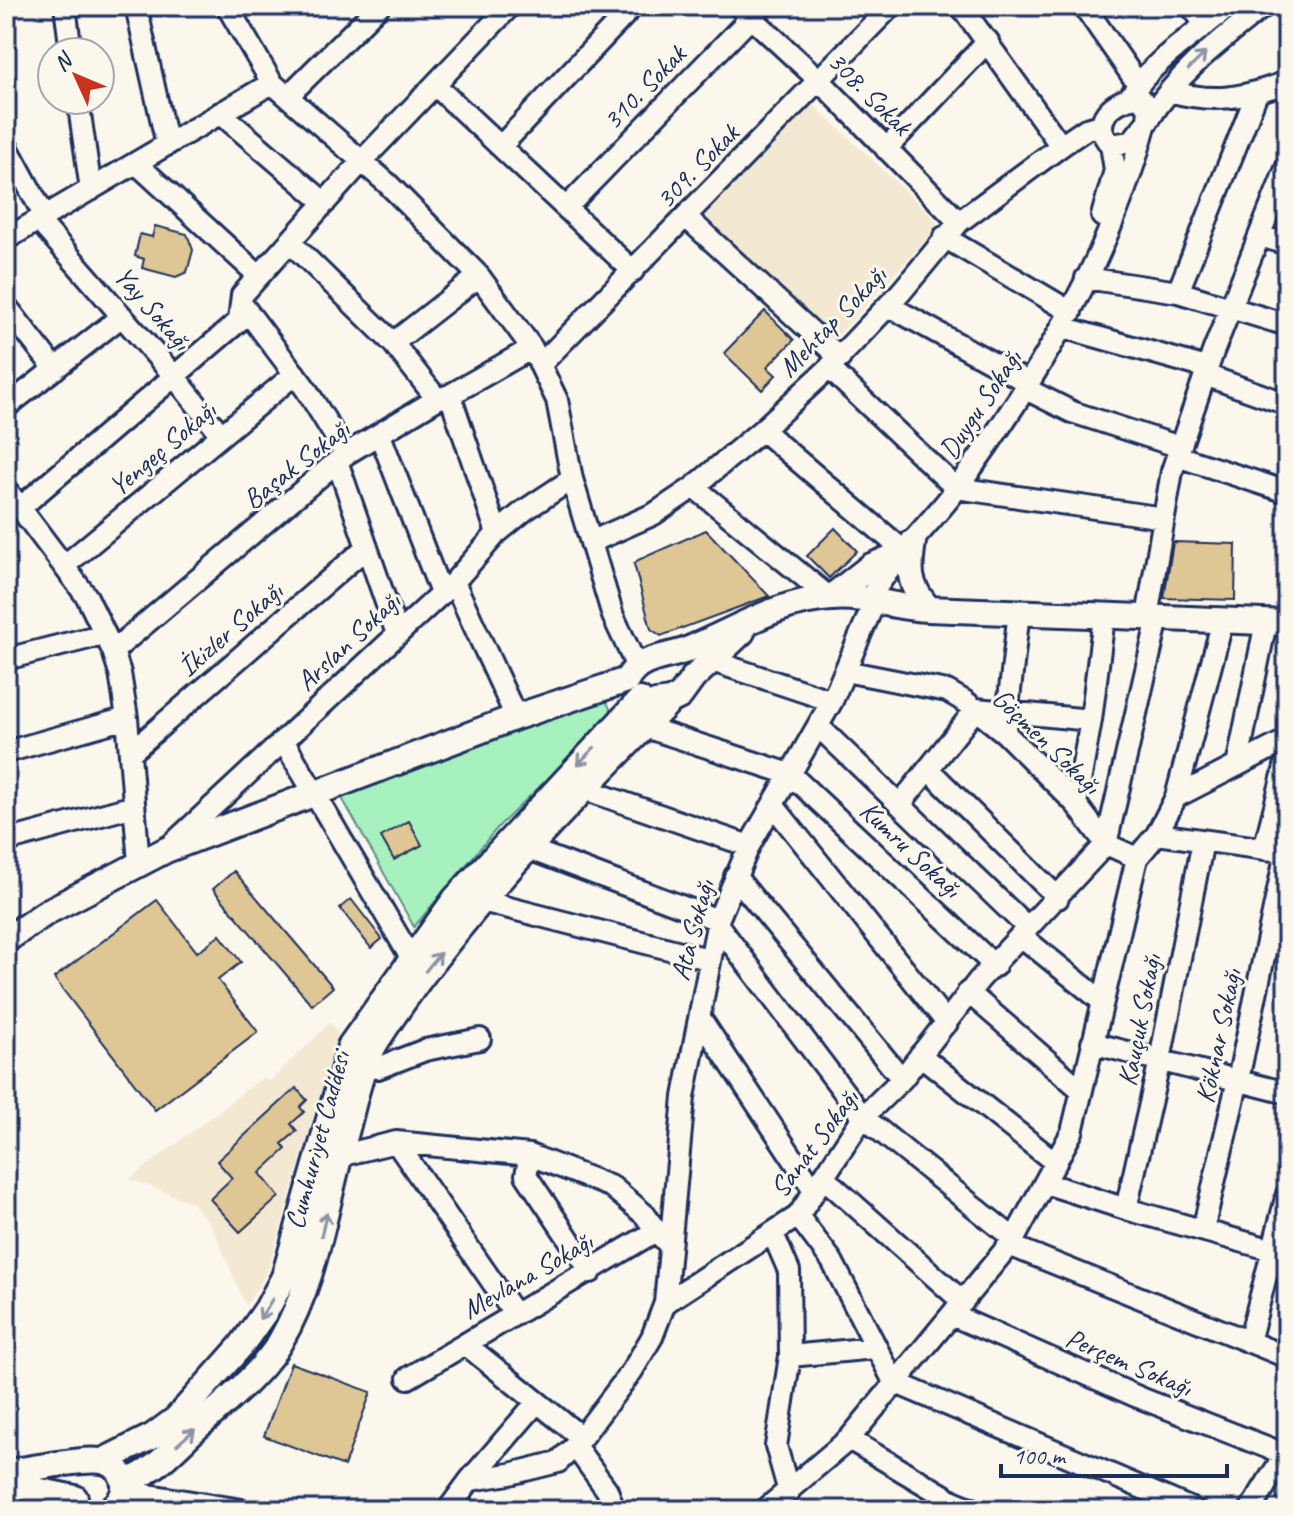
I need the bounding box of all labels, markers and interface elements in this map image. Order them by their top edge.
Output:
north arrow [36,36,116,116]
street label: 310. Sokak [595,36,694,137]
street label: 308. Sokak [820,43,921,144]
text: N [48,46,79,77]
one-way arrow [1187,53,1207,71]
street label: 309. Sokak [648,115,747,216]
street label: Mehtap Sokağı [770,257,895,384]
street label: Yay Sokağı [107,259,200,359]
street label: Duygu Sokağı [931,341,1030,465]
street label: Yengeç Sokağı [101,392,224,503]
street label: Başak Sokağı [236,410,358,517]
street label: İkizler Sokağı [170,573,291,684]
street label: Arslan Sokağı [288,583,409,698]
street label: Göçmen Sokağı [985,680,1110,803]
one-way arrow [577,746,596,765]
street label: Kumru Sokağı [853,793,971,906]
street label: Ata Sokağı [662,874,723,984]
street label: Kauçuk Sokağı [1109,949,1169,1089]
one-way arrow [424,952,442,973]
street label: Köknar Sokağı [1187,964,1250,1106]
street label: Cumhuriyet Caddesi [276,1044,359,1233]
street label: Sanat Sokağı [762,1081,867,1204]
one-way arrow [317,1212,332,1237]
street label: Mevlana Sokağı [455,1223,600,1326]
one-way arrow [257,1298,274,1320]
street label: Perçem Sokağı [1061,1320,1199,1405]
one-way arrow [176,1428,196,1446]
scale bar [1001,1428,1227,1478]
text: 100 m [1013,1441,1067,1471]

